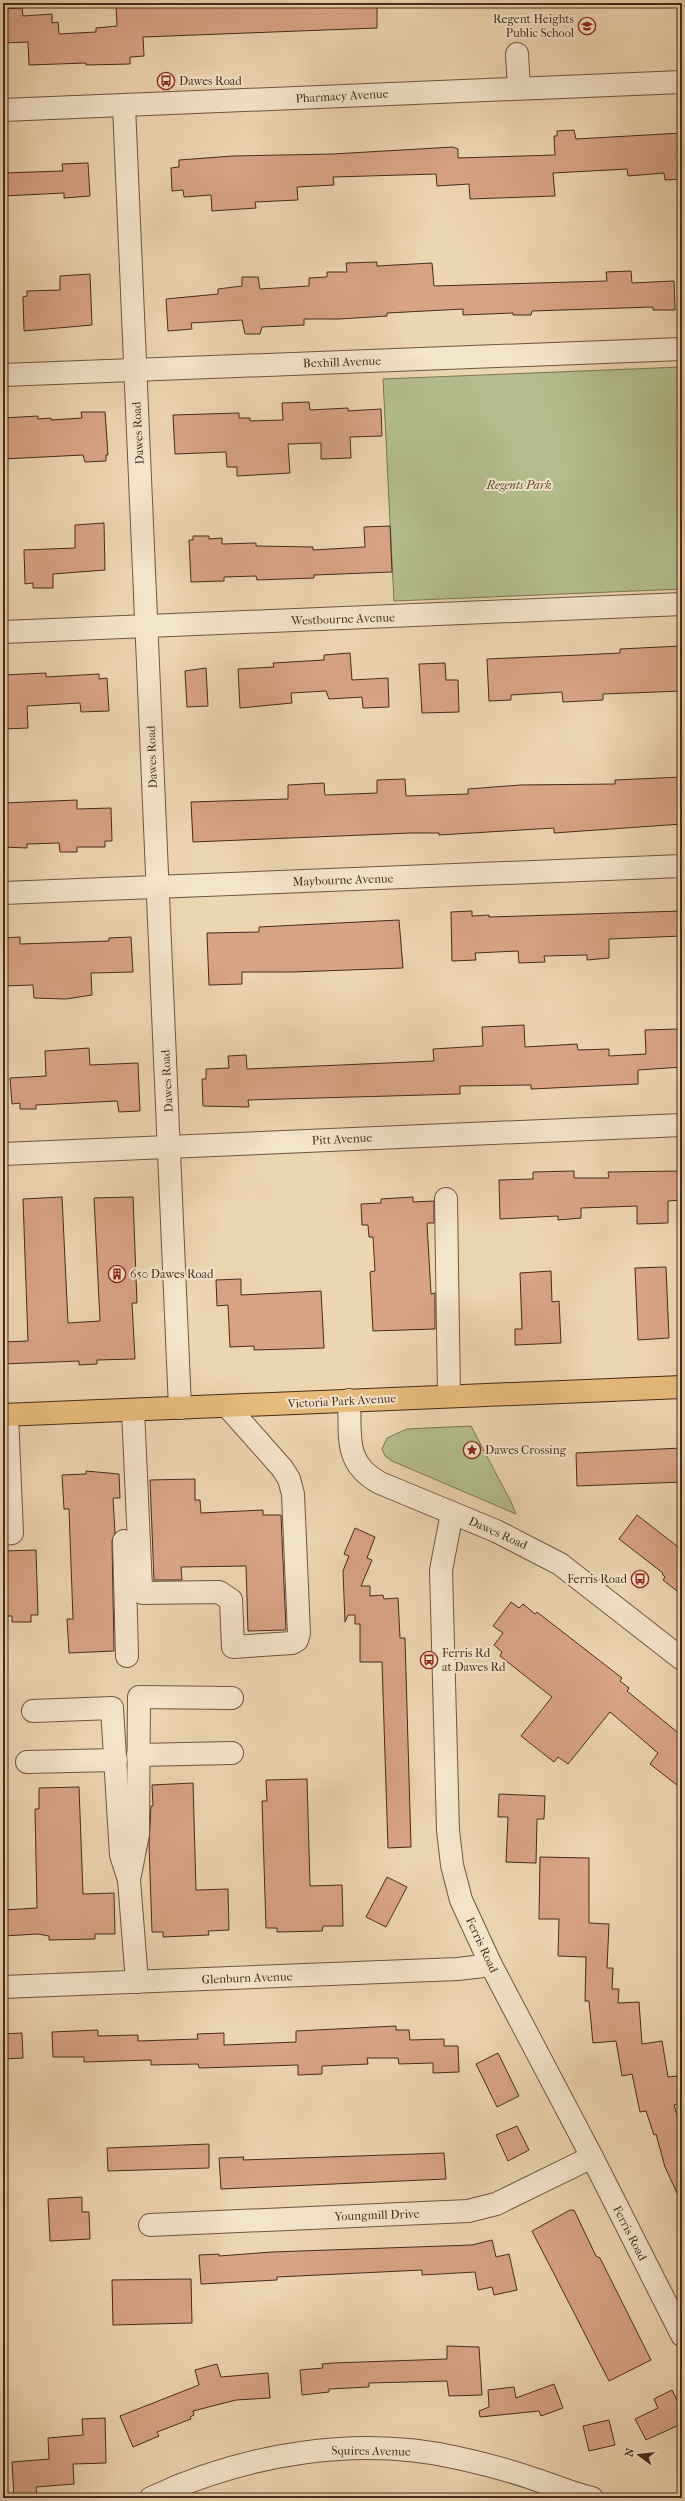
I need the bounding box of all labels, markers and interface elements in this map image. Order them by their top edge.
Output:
place label: Regent Heights Public School [493,12,575,40]
school or university icon: Regent Heights Public School [577,16,597,36]
bus stop icon: Dawes Road [156,71,176,91]
place label: Dawes Road [179,74,242,88]
street label: Pharmacy Avenue [295,87,389,105]
street label: Bexhill Avenue [303,354,381,370]
street label: Dawes Road [129,401,147,465]
park label: Regents Park [485,478,552,492]
street label: Westbourne Avenue [290,610,395,628]
street label: Dawes Road [144,725,160,789]
street label: Maybourne Avenue [292,871,394,889]
street label: Dawes Road [158,1049,176,1113]
street label: Pitt Avenue [311,1130,373,1148]
building icon: 650 Dawes Road [107,1264,127,1284]
place label: 650 Dawes Road [130,1267,214,1281]
street label: Victoria Park Avenue [286,1391,397,1411]
place icon: Dawes Crossing [462,1440,482,1460]
place label: Dawes Crossing [485,1443,567,1457]
street label: Dawes Road [466,1514,530,1552]
bus stop icon: Ferris Road [630,1569,650,1589]
place label: Ferris Road [567,1572,627,1586]
place label: Ferris Rd at Dawes Rd [442,1646,506,1674]
bus stop icon: Ferris Rd at Dawes Rd [419,1650,439,1670]
street label: Ferris Road [463,1915,501,1975]
street label: Glenburn Avenue [201,1969,293,1987]
street label: Ferris Road [610,2203,650,2263]
street label: Youngmill Drive [333,2207,420,2224]
north arrow [619,2435,659,2475]
street label: Squires Avenue [331,2443,411,2459]
text: N [622,2446,637,2458]

